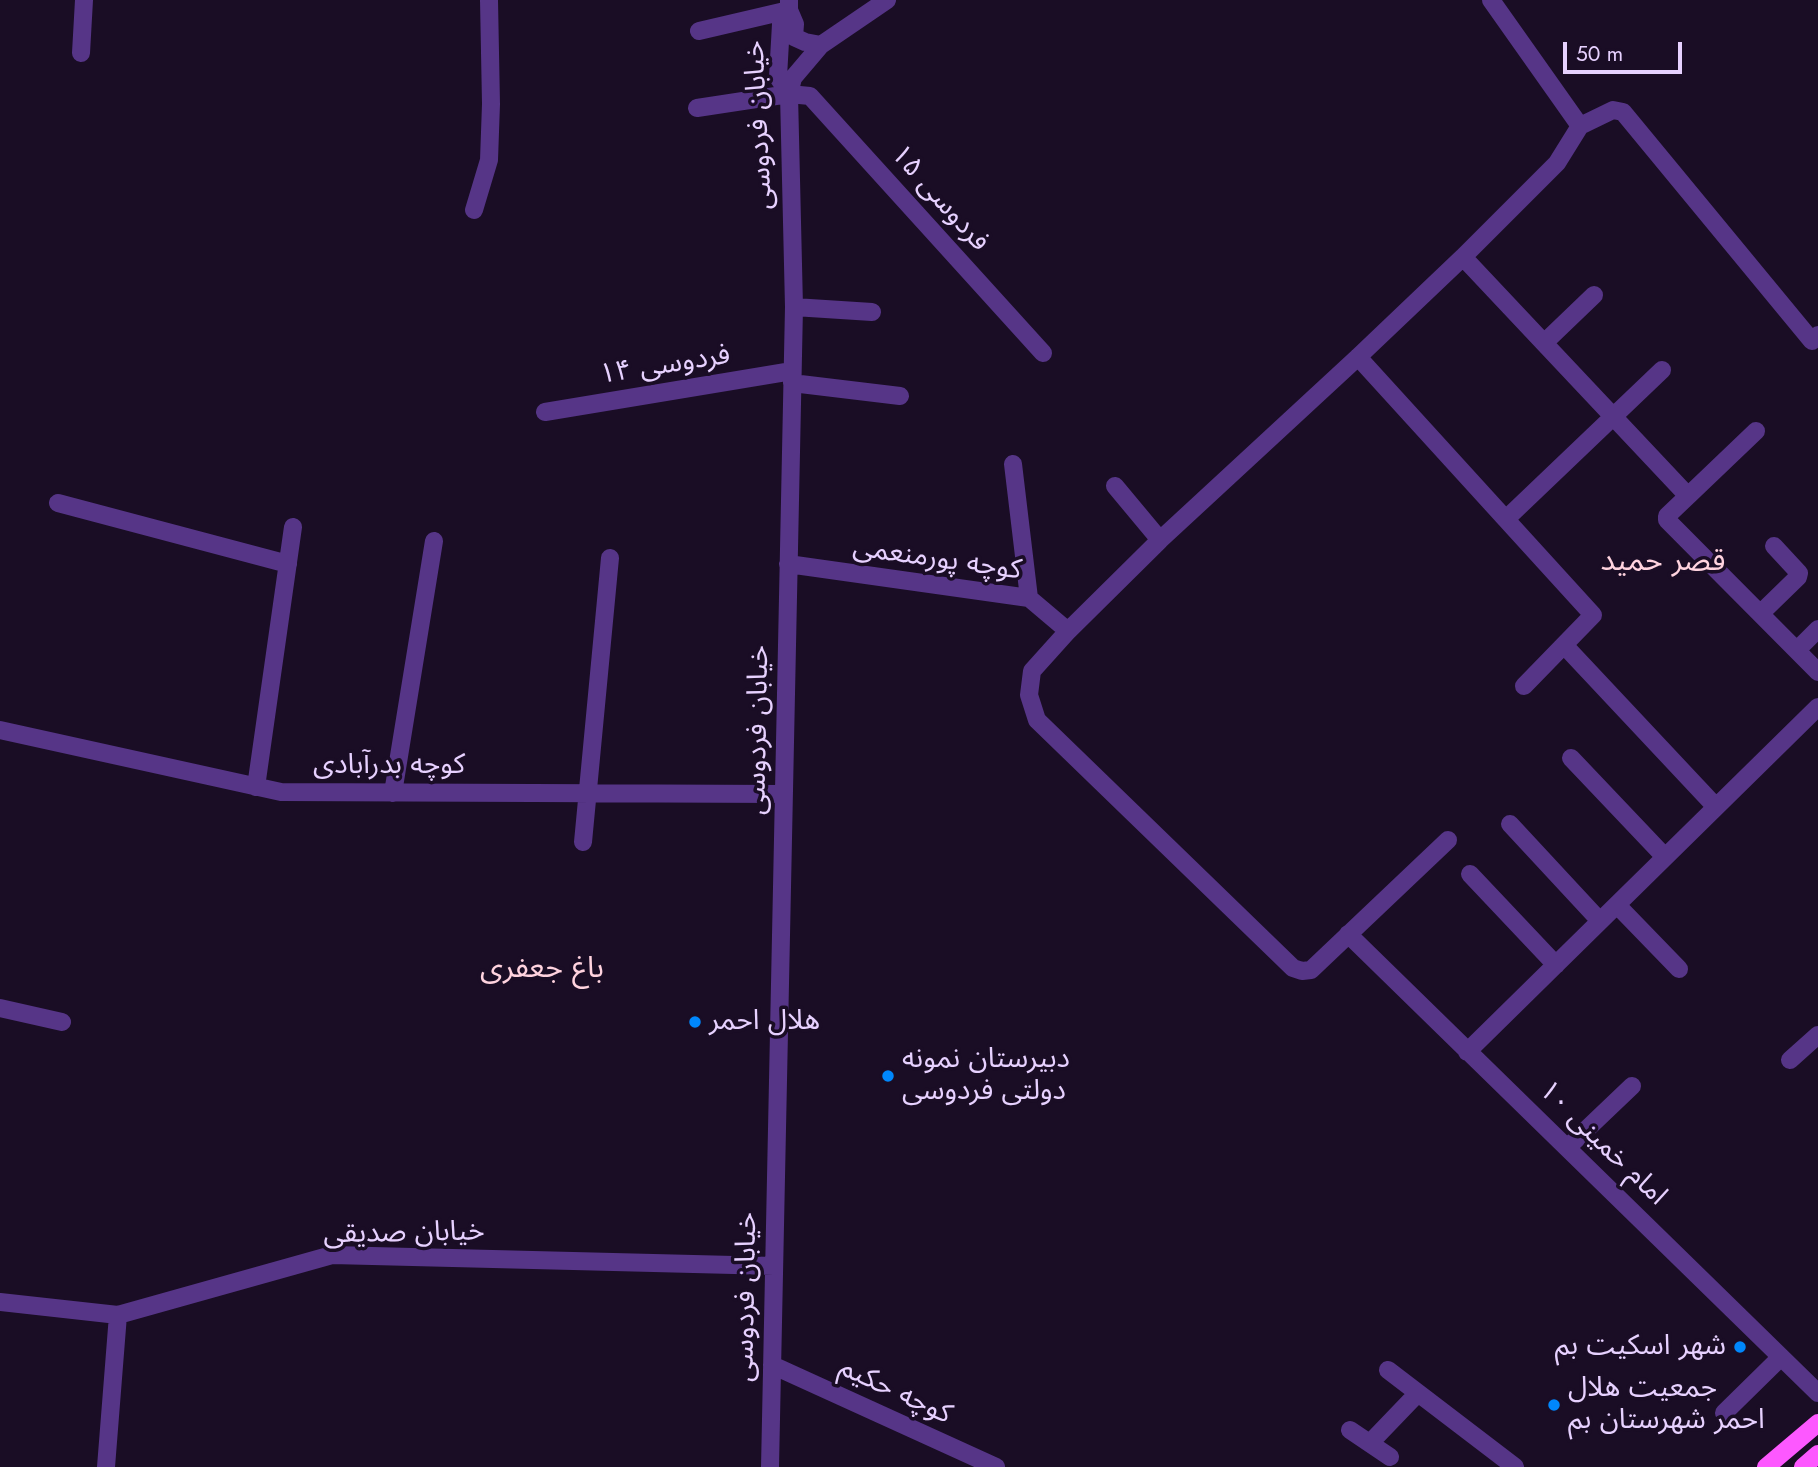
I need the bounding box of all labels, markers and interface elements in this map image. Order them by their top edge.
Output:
scale bar [1566,28,1685,72]
street label: خیابان فردوسی [739,39,781,211]
text: 50 m [1576,39,1623,69]
street label: فردوسی ۱۵ [882,139,996,259]
street label: فردوسی ۱۴ [597,339,733,393]
street label: کوچه پورمنعمی [851,532,1023,588]
district label: قصر حمید [1601,545,1725,581]
street label: خیابان فردوسی [741,645,777,815]
street label: کوچه بدرآبادی [313,749,465,783]
district label: باغ جعفری [480,952,604,988]
place label: هلال احمر [709,1005,820,1039]
marker: هلال احمر [687,1014,703,1030]
place label: دبیرستان نمونه دولتی فردوسی [902,1043,1070,1109]
marker: دبیرستان نمونه دولتی فردوسی [880,1068,896,1084]
street label: امام خمینی ۱۰ [1531,1075,1673,1213]
street label: خیابان فردوسی [729,1212,765,1382]
street label: خیابان صدیقی [323,1216,485,1252]
place label: شهر اسکیت بم [1555,1330,1726,1364]
marker: شهر اسکیت بم [1732,1339,1748,1355]
street label: کوچه حکیم [833,1351,957,1433]
place label: جمعیت هلال احمر شهرستان بم [1568,1372,1765,1438]
marker: جمعیت هلال احمر شهرستان بم [1546,1397,1562,1413]

